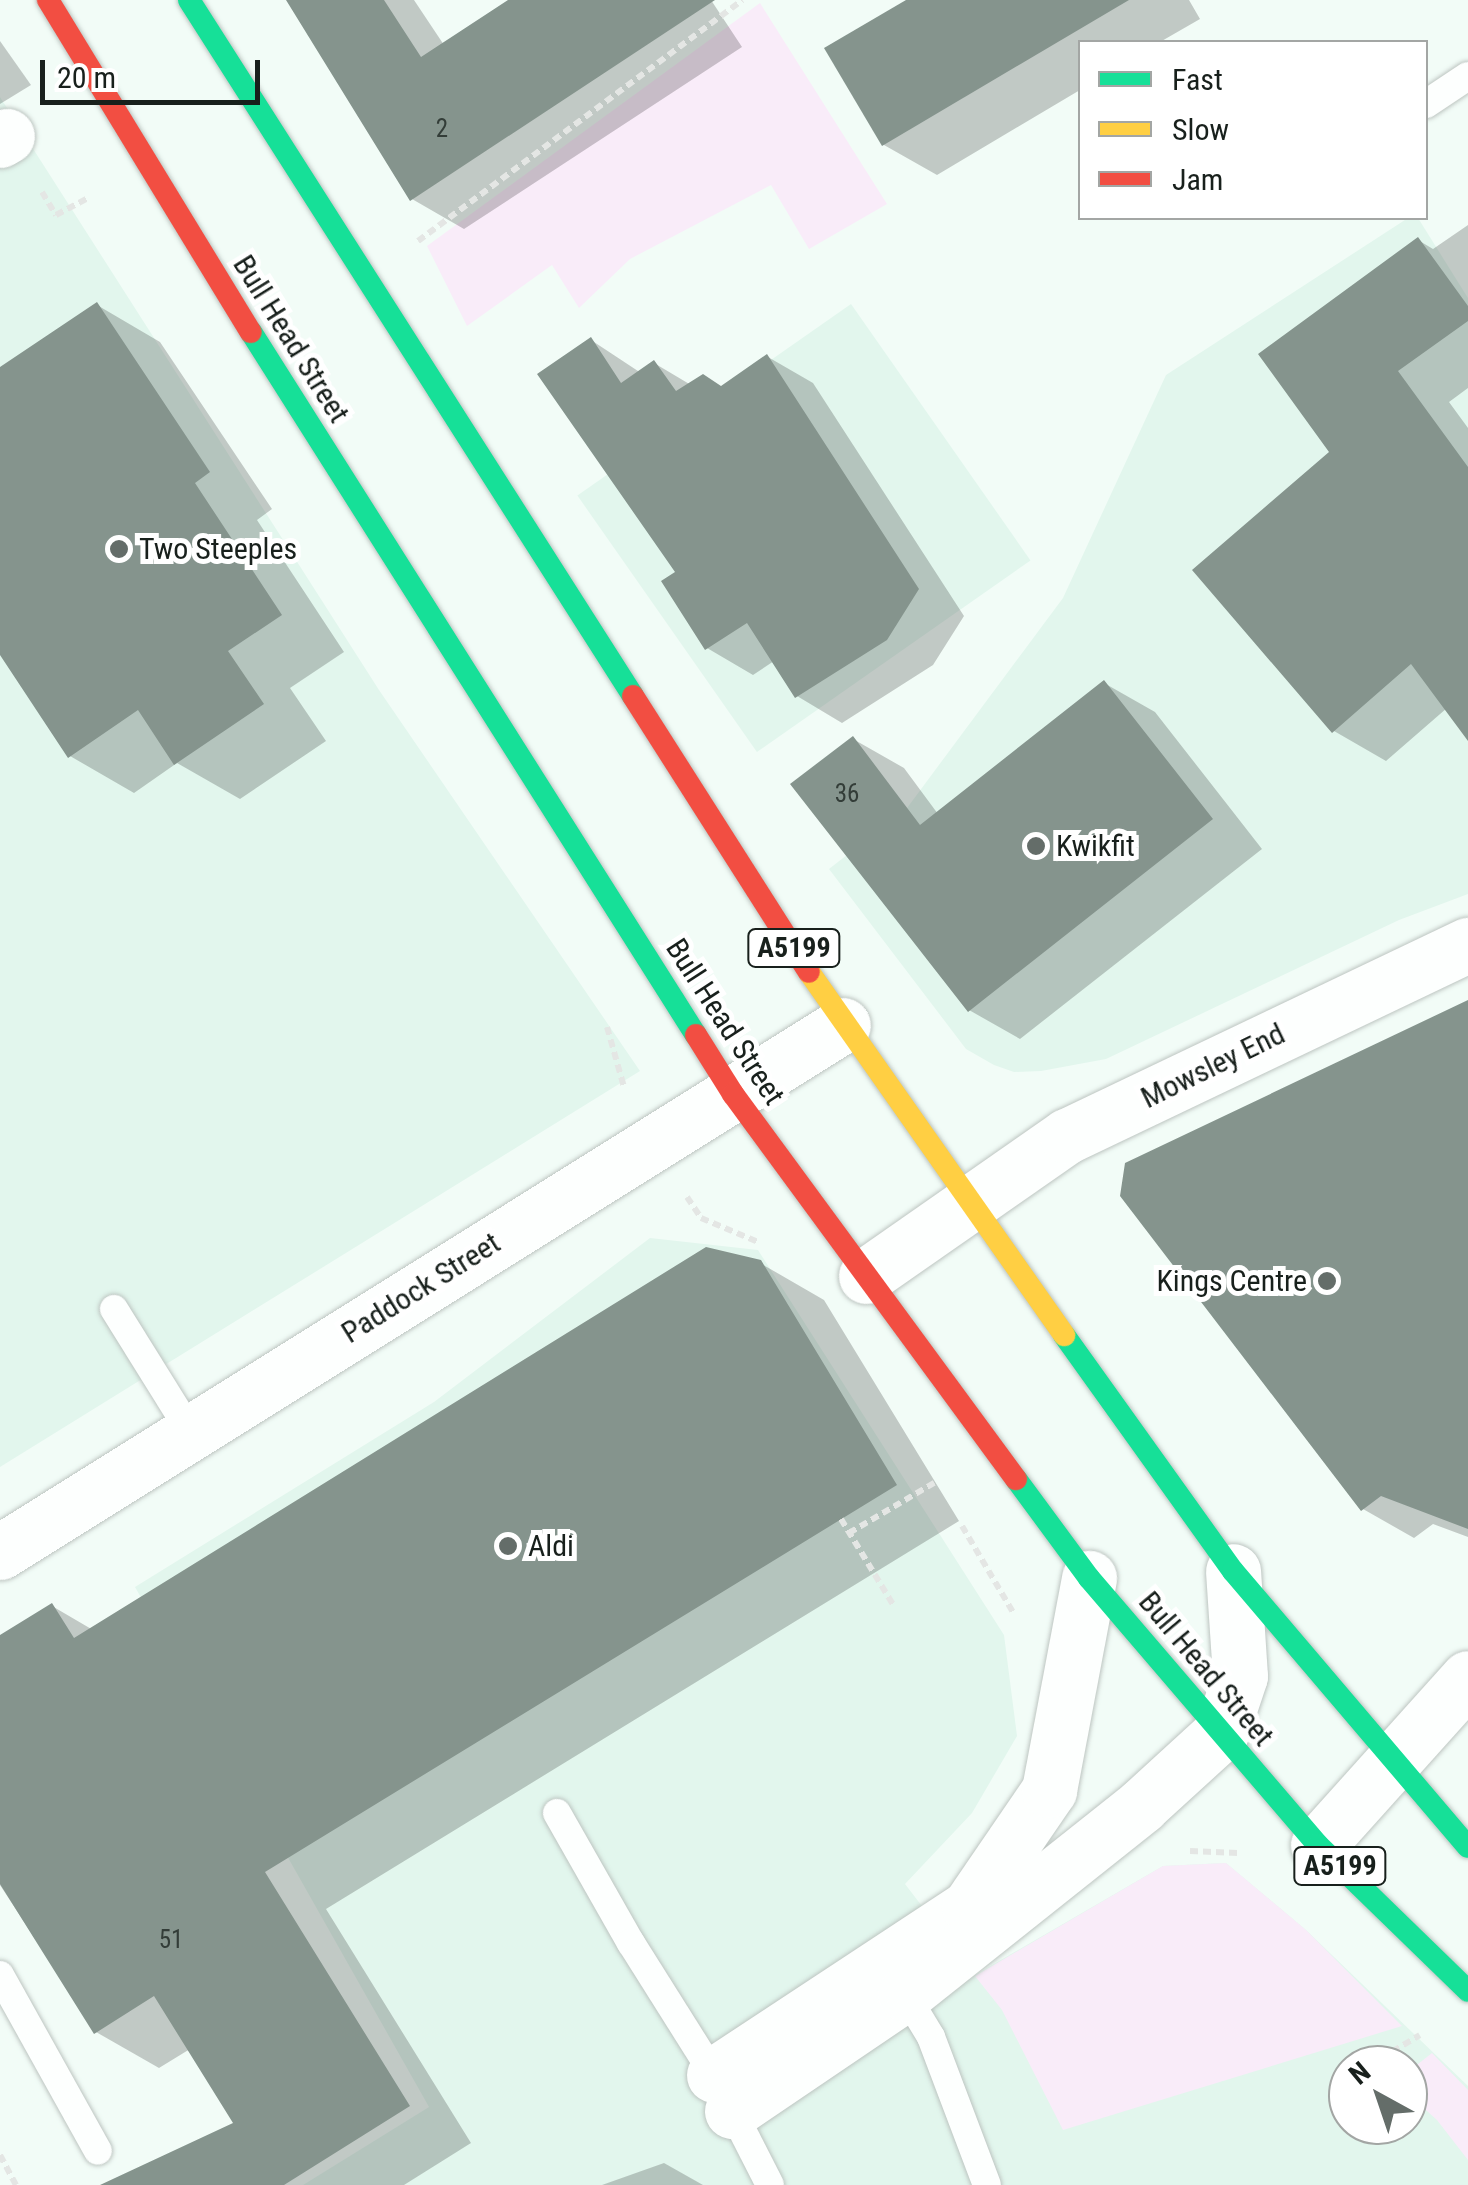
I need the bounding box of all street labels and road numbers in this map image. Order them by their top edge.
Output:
street label: Bull Head Street [225,249,357,429]
road number: A5199 [746,925,842,971]
street label: Bull Head Street [658,932,792,1112]
street label: Mowsley End [1135,1016,1291,1116]
street label: Paddock Street [335,1225,507,1351]
street label: Bull Head Street [1131,1584,1281,1754]
road number: A5199 [1292,1843,1388,1889]

